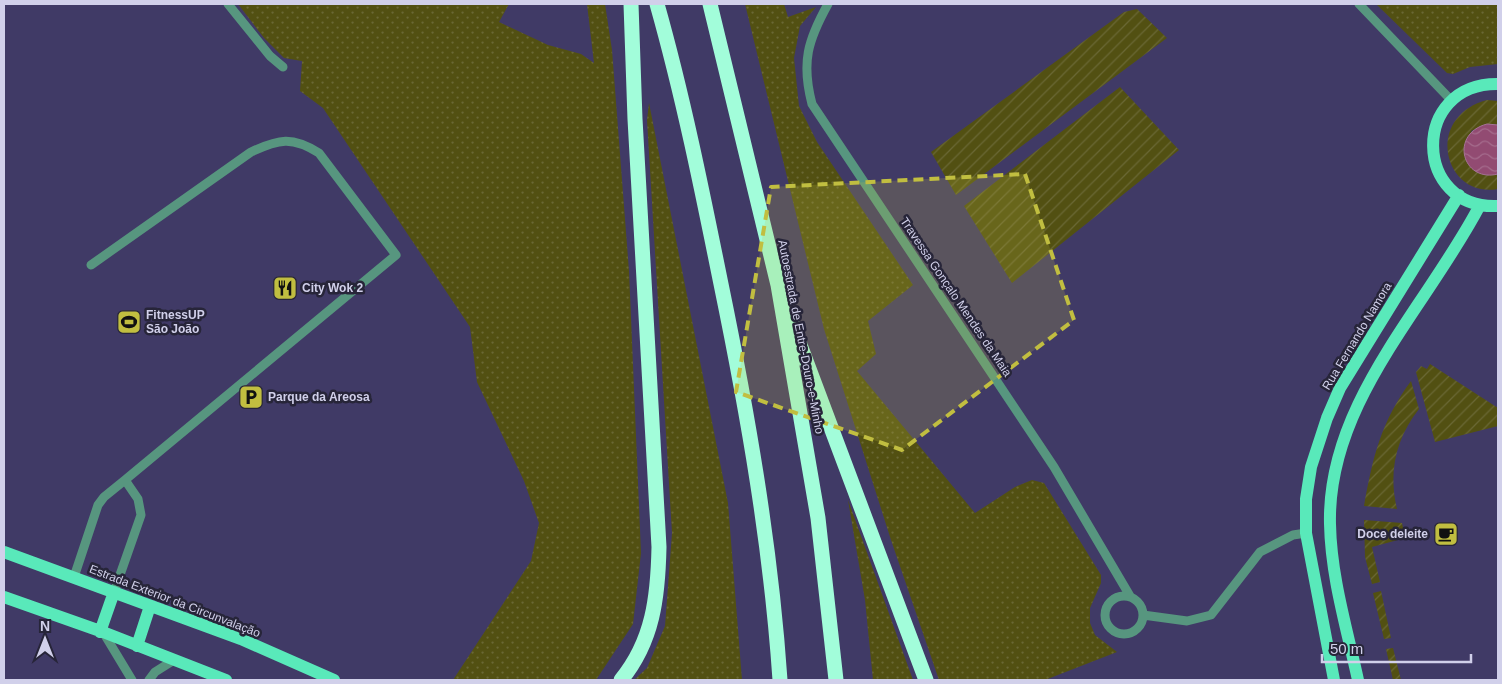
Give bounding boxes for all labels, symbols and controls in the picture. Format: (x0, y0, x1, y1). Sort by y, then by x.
street label: Travessa Gonçalo Mendes da Maia (897, 215, 1015, 380)
street label: Autoestrada de Entre-Douro-e-Minho (775, 239, 827, 436)
restaurant icon: City Wok 2 (272, 275, 298, 301)
street label: Rua Fernando Namora (1319, 280, 1395, 392)
place label: City Wok 2 (302, 281, 363, 295)
place label: FitnessUP São João (146, 308, 205, 336)
sports icon: FitnessUP São João (116, 309, 142, 335)
parking icon: Parque da Areosa (238, 384, 264, 410)
place label: Parque da Areosa (268, 390, 370, 404)
cafe icon: Doce deleite (1433, 521, 1459, 547)
place label: Doce deleite (1357, 527, 1428, 541)
street label: Estrada Exterior da Circunvalação (87, 562, 263, 640)
north arrow (20, 614, 70, 664)
text: N (40, 618, 50, 634)
scale bar (1322, 632, 1471, 664)
text: 50 m (1330, 640, 1363, 657)

